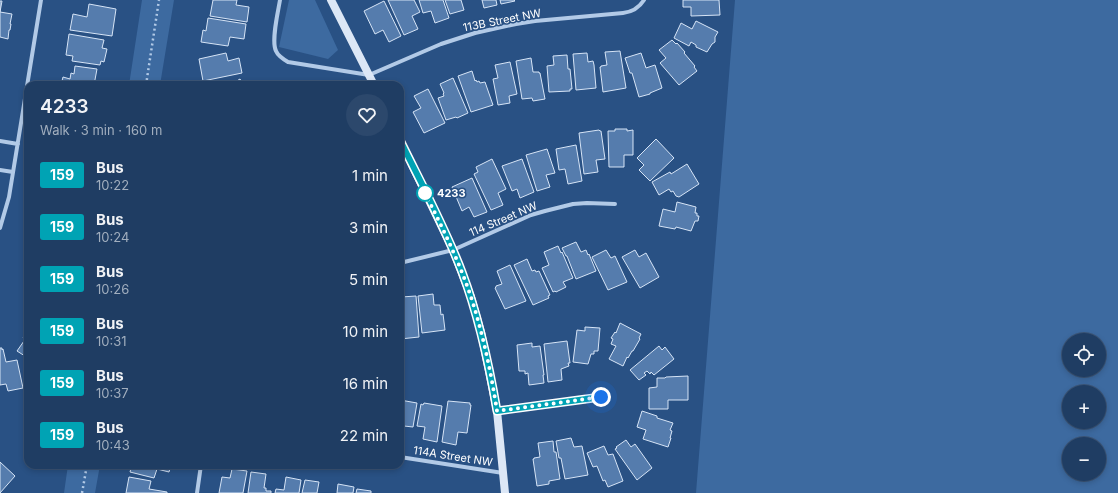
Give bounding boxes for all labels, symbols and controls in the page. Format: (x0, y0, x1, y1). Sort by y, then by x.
street label: 113B Street NW (462, 6, 542, 34)
button: heart (346, 94, 388, 136)
text: 4233 (40, 95, 89, 118)
text: Walk · 3 min · 160 m (40, 122, 162, 138)
text: Bus (96, 158, 124, 177)
text: 159 (50, 166, 74, 183)
text: 1 min (352, 166, 388, 185)
text: 10:22 (96, 177, 129, 193)
marker: 4233 (416, 184, 434, 202)
place label: 4233 (437, 186, 466, 200)
street label: 114 Street NW (467, 198, 539, 240)
text: Bus (96, 210, 124, 229)
text: 159 (50, 218, 74, 235)
text: 3 min (349, 218, 388, 237)
text: 10:24 (96, 229, 129, 245)
text: Bus (96, 262, 124, 281)
text: 159 (50, 270, 74, 287)
text: 5 min (349, 270, 388, 289)
text: 10:26 (96, 281, 129, 297)
text: Bus (96, 314, 124, 333)
text: 159 (50, 322, 74, 339)
text: 10 min (343, 322, 388, 341)
text: 10:31 (96, 333, 127, 349)
map controls (1062, 333, 1106, 481)
button: locate (1062, 333, 1106, 377)
text: Bus (96, 366, 124, 385)
text: 159 (50, 374, 74, 391)
text: 16 min (343, 374, 388, 393)
text: 10:37 (96, 385, 129, 401)
button: + (1062, 385, 1106, 429)
your location (591, 387, 611, 407)
text: Bus (96, 418, 124, 437)
text: 159 (50, 426, 74, 443)
text: 22 min (340, 426, 388, 445)
text: 10:43 (96, 437, 130, 453)
button: − (1062, 437, 1106, 481)
street label: 114A Street NW (412, 443, 494, 469)

